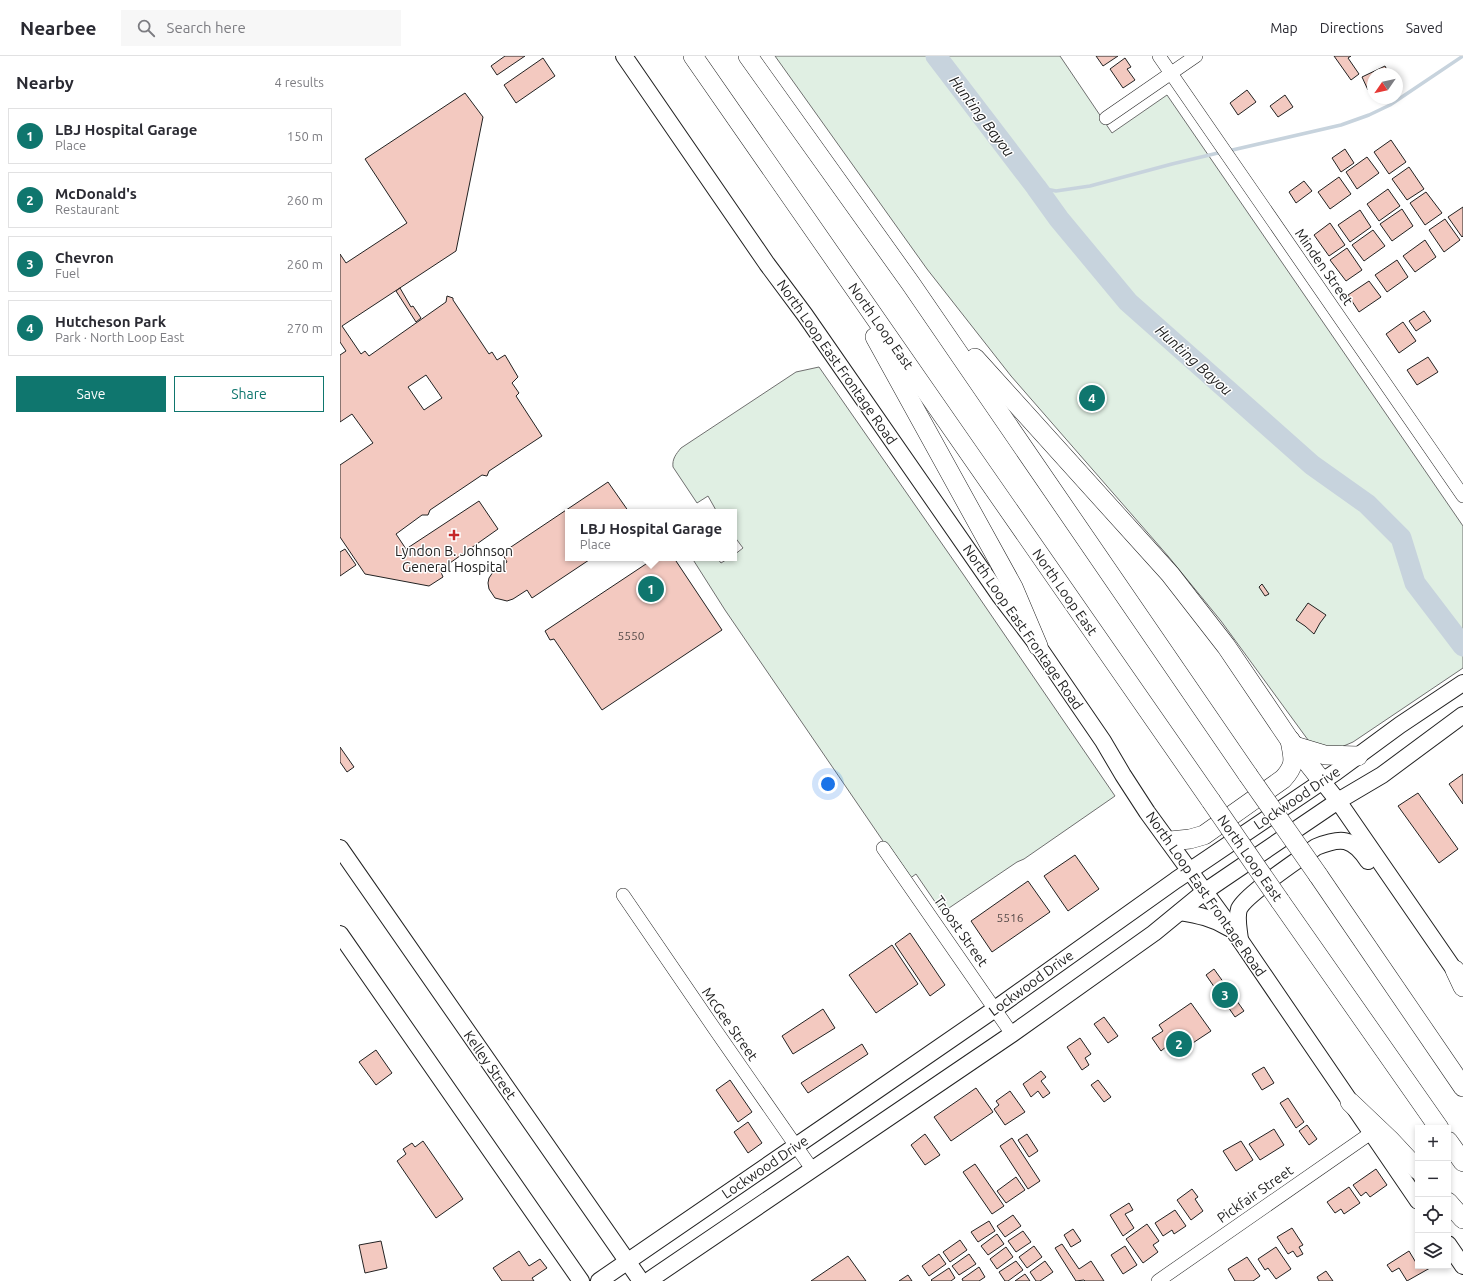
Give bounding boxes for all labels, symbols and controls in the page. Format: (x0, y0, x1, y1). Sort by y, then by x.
search box (121, 10, 401, 46)
text: Nearbee (20, 17, 97, 39)
icon: search (135, 17, 157, 39)
text: Search here (167, 19, 246, 36)
text: Map (1270, 20, 1298, 36)
text: Directions (1320, 20, 1384, 36)
text: Saved (1406, 20, 1443, 36)
north arrow (1367, 68, 1403, 104)
water label: Hunting Bayou (946, 72, 1018, 160)
text: Nearby (16, 73, 74, 92)
text: 4 results (274, 75, 324, 89)
text: LBJ Hospital Garage (55, 121, 197, 138)
text: 1 (26, 129, 34, 143)
text: 150 m (287, 129, 323, 143)
text: Place (55, 138, 86, 152)
text: McDonald's (55, 185, 137, 202)
text: 2 (26, 193, 34, 207)
text: 260 m (287, 193, 323, 207)
text: Restaurant (55, 202, 119, 216)
street label: Minden Street (1292, 226, 1357, 309)
text: Chevron (55, 249, 114, 266)
text: 3 (26, 257, 34, 271)
text: 260 m (287, 257, 323, 271)
text: Fuel (55, 266, 80, 280)
street label: North Loop East Frontage Road (774, 277, 900, 447)
street label: North Loop East (845, 280, 917, 373)
text: Hutcheson Park (55, 313, 166, 330)
text: 4 (26, 321, 34, 335)
text: 270 m (287, 321, 323, 335)
water label: Hunting Bayou (1152, 321, 1236, 399)
text: Park · North Loop East (55, 330, 184, 344)
button: Save (16, 376, 166, 412)
button: Share (174, 376, 324, 412)
pin: 4 (1079, 383, 1105, 413)
popup (565, 509, 737, 561)
text: LBJ Hospital Garage (580, 520, 722, 537)
marker: Lyndon B. Johnson General Hospital (448, 529, 460, 541)
text: Place (580, 537, 611, 551)
street label: North Loop East Frontage Road (960, 542, 1086, 712)
place label: Lyndon B. Johnson General Hospital (395, 543, 513, 575)
street label: North Loop East (1029, 546, 1101, 639)
pin: 1 (638, 574, 664, 604)
house number: 5550 (617, 629, 645, 642)
street label: Lockwood Drive (1251, 763, 1343, 833)
your location (818, 774, 838, 794)
street label: North Loop East Frontage Road (1143, 809, 1269, 979)
street label: North Loop East (1214, 812, 1286, 905)
street label: Troost Street (931, 892, 992, 970)
house number: 5516 (996, 911, 1024, 924)
street label: Lockwood Drive (986, 947, 1076, 1019)
pin: 3 (1212, 980, 1238, 1010)
street label: McGee Street (699, 984, 761, 1064)
street label: Kelley Street (460, 1028, 520, 1103)
pin: 2 (1166, 1029, 1192, 1059)
map controls (1415, 1125, 1451, 1269)
button: + (1415, 1125, 1451, 1161)
street label: Lockwood Drive (719, 1132, 811, 1202)
button: − (1415, 1161, 1451, 1197)
street label: Pickfair Street (1214, 1162, 1296, 1226)
button: locate (1415, 1197, 1451, 1233)
button: layers (1415, 1233, 1451, 1269)

